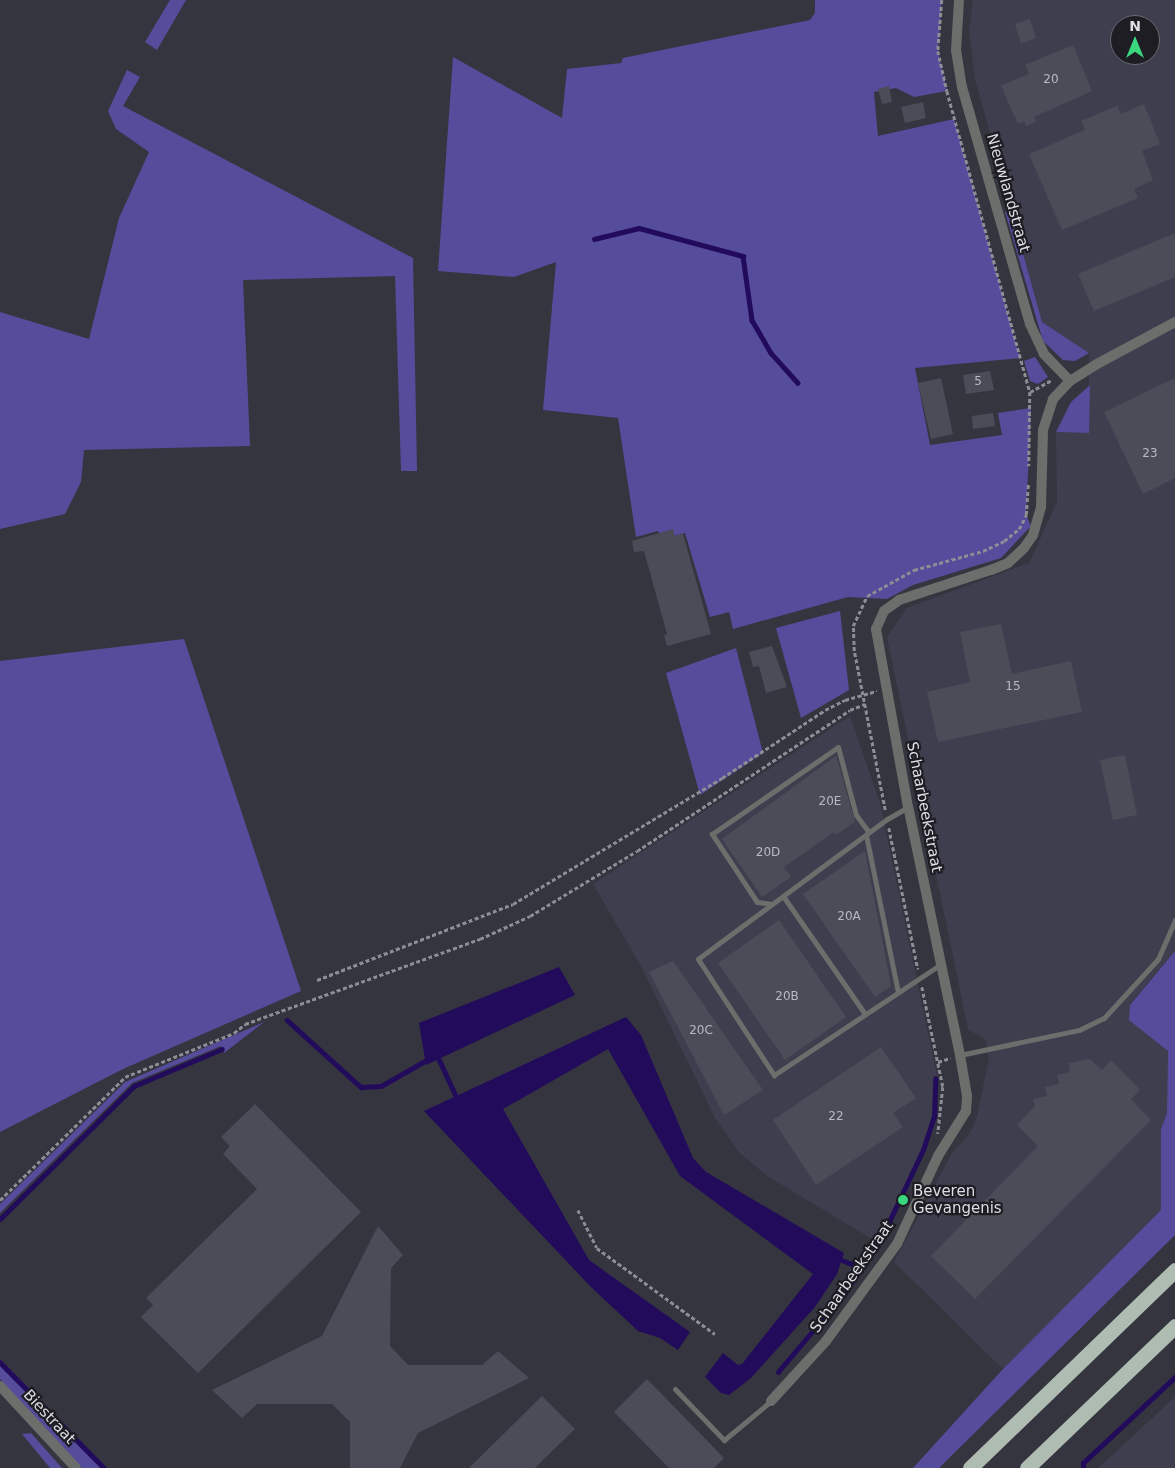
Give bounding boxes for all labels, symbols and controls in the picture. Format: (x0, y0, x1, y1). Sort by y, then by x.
north arrow (1110, 15, 1160, 65)
text: N (1129, 18, 1141, 34)
house number: 20 (1043, 73, 1059, 87)
street label: Nieuwlandstraat (982, 131, 1034, 255)
house number: 5 (974, 375, 982, 389)
house number: 23 (1142, 447, 1158, 461)
house number: 15 (1005, 680, 1021, 694)
street label: Schaarbeekstraat (903, 740, 945, 874)
house number: 20E (819, 795, 841, 809)
house number: 20D (756, 846, 780, 860)
house number: 20A (837, 910, 861, 924)
house number: 20B (775, 990, 799, 1004)
house number: 20C (689, 1024, 713, 1038)
house number: 22 (828, 1110, 844, 1124)
place label: Beveren Gevangenis (913, 1182, 1002, 1217)
marker: Beveren Gevangenis (897, 1194, 909, 1206)
street label: Schaarbeekstraat (807, 1218, 897, 1336)
street label: Biestraat (19, 1386, 79, 1448)

